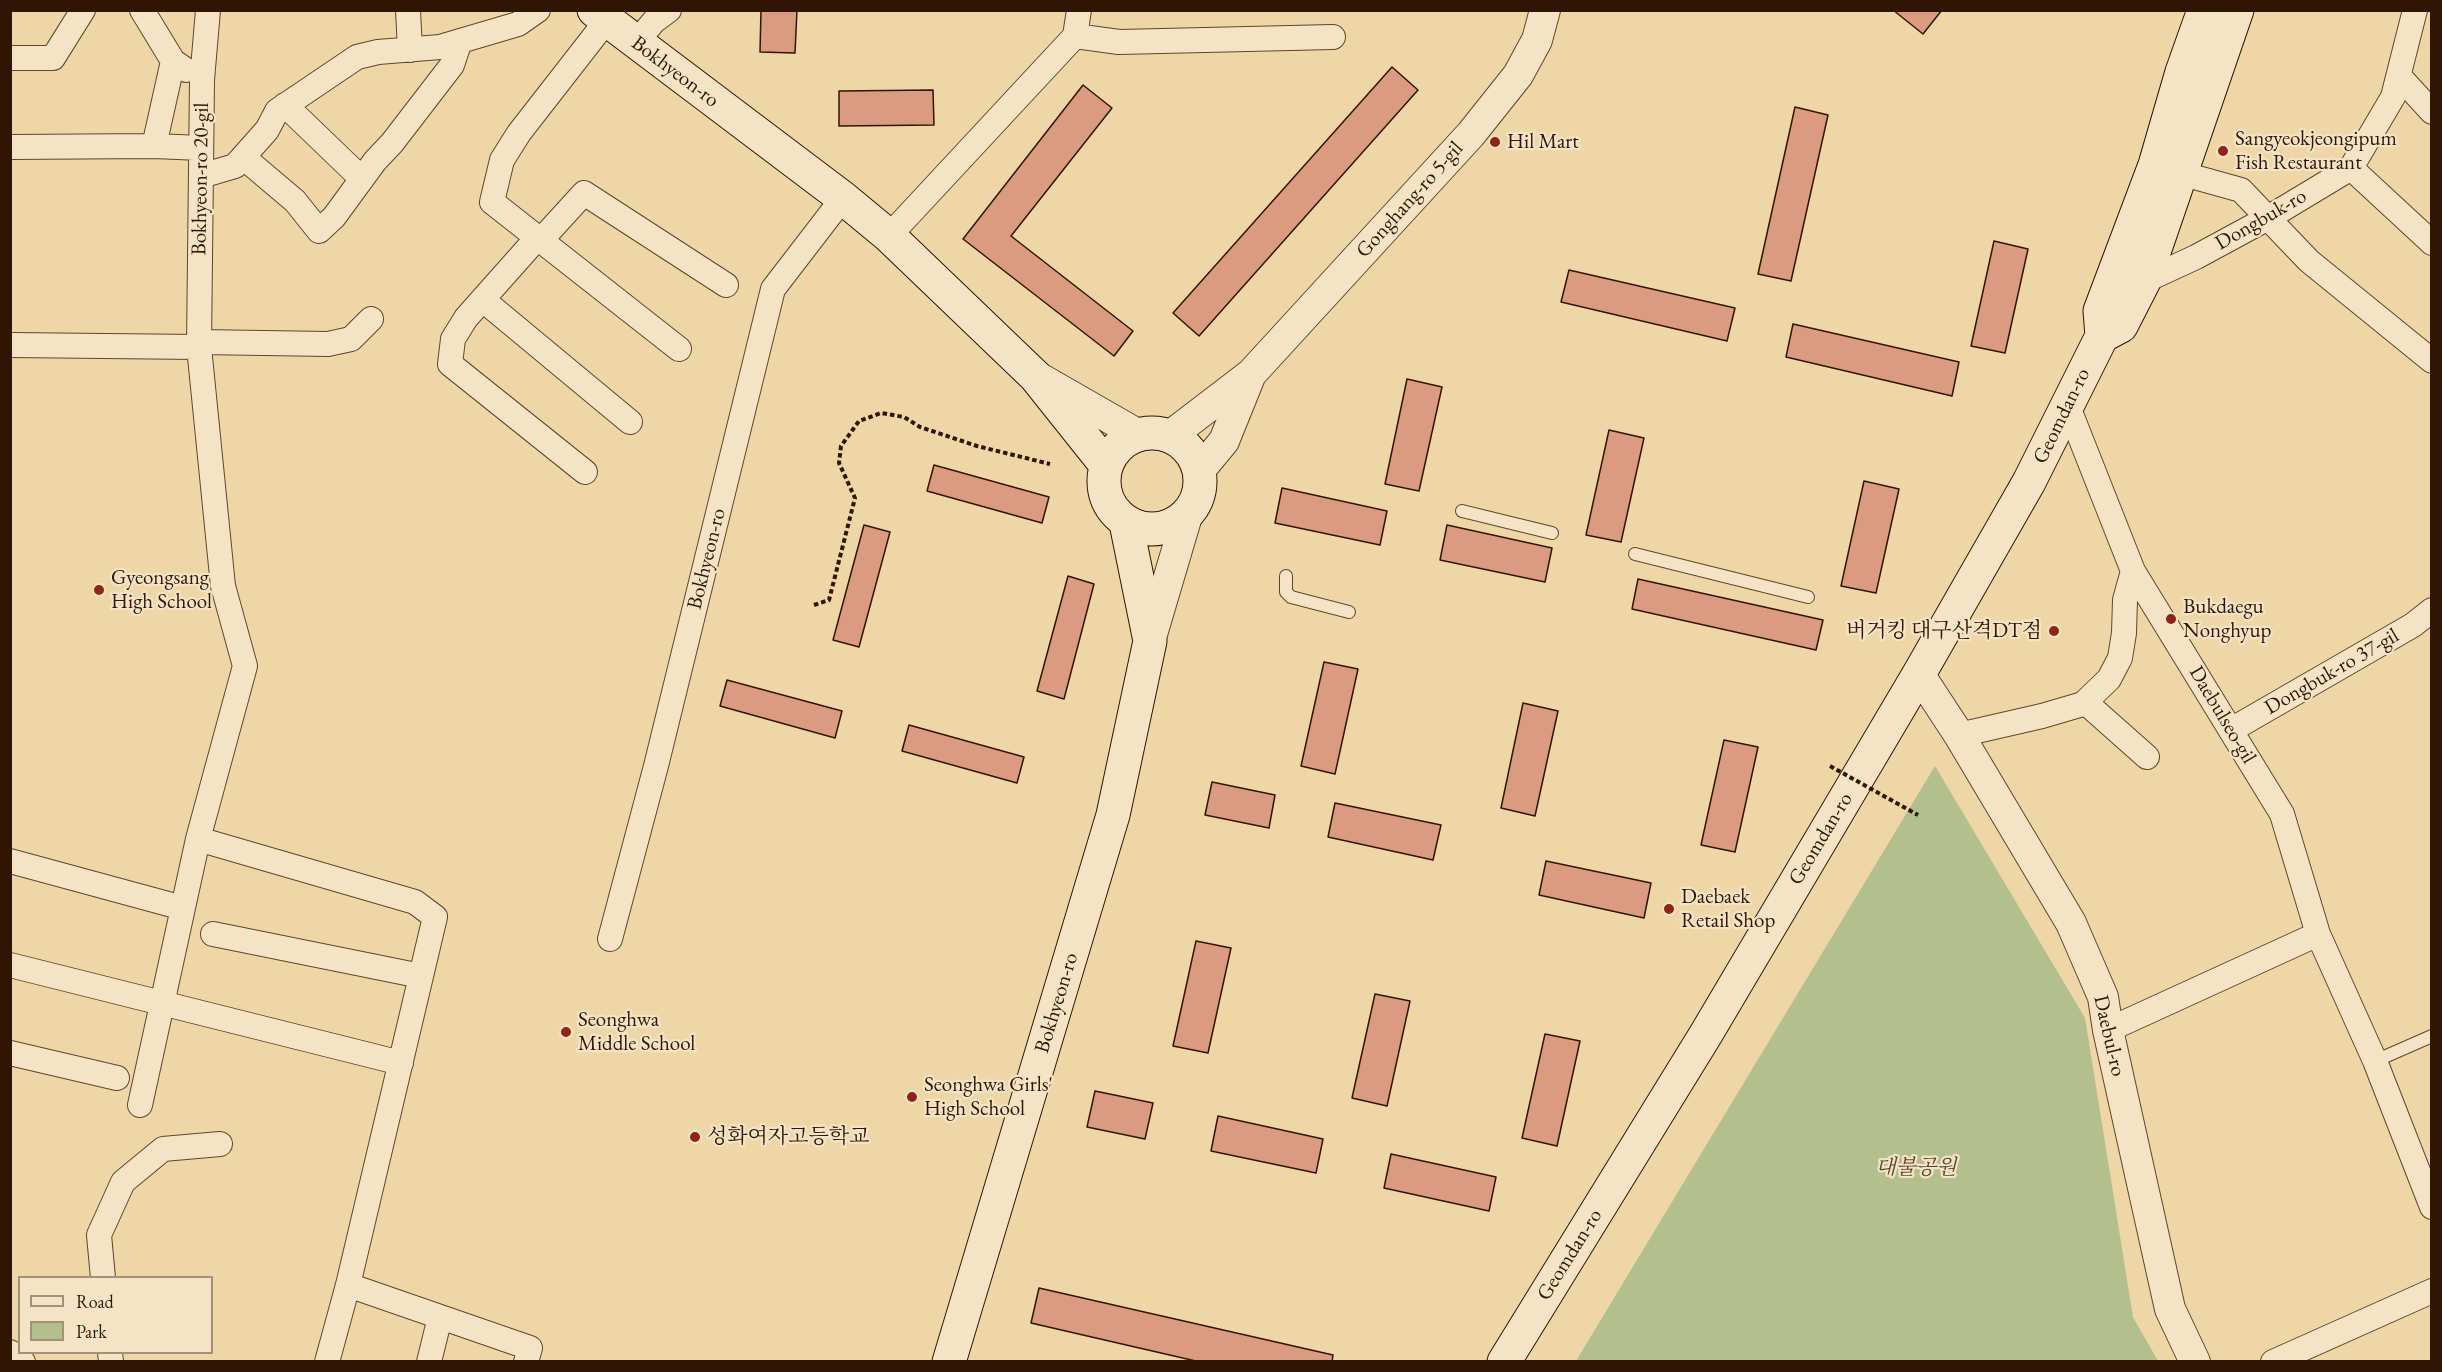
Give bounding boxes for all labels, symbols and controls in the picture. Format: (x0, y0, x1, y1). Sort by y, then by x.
street label: Bokhyeon-ro (626, 31, 724, 113)
street label: Bokhyeon-ro 20-gil (187, 102, 215, 256)
place label: Sangyeokjeongipum Fish Restaurant (2235, 126, 2397, 176)
place label: Hil Mart (1507, 129, 1579, 155)
marker: Hil Mart (1488, 135, 1502, 149)
street label: Gonghang-ro 5-gil (1351, 137, 1469, 263)
marker: Sangyeokjeongipum Fish Restaurant (2216, 144, 2230, 158)
street label: Dongbuk-ro (2211, 184, 2311, 256)
street label: Geomdan-ro (2028, 364, 2096, 468)
street label: Bokhyeon-ro (682, 506, 732, 612)
place label: Gyeongsang High School (111, 565, 212, 615)
marker: Gyeongsang High School (92, 583, 106, 597)
place label: Bukdaegu Nonghyup (2183, 594, 2271, 644)
marker: Bukdaegu Nonghyup (2164, 612, 2178, 626)
place label: 버거킹 대구산격DT점 (1846, 618, 2042, 644)
street label: Dongbuk-ro 37-gil (2260, 623, 2404, 721)
marker: 버거킹 대구산격DT점 (2047, 624, 2061, 638)
street label: Daebulseo-gil (2183, 662, 2261, 768)
street label: Geomdan-ro (1784, 788, 1858, 890)
place label: Daebaek Retail Shop (1681, 884, 1775, 934)
marker: Daebaek Retail Shop (1662, 902, 1676, 916)
street label: Bokhyeon-ro (1030, 950, 1084, 1056)
street label: Daebul-ro (2087, 993, 2131, 1079)
place label: Seonghwa Middle School (578, 1007, 695, 1057)
marker: Seonghwa Middle School (559, 1025, 573, 1039)
place label: Seonghwa Girls' High School (924, 1072, 1053, 1122)
marker: Seonghwa Girls' High School (905, 1090, 919, 1104)
place label: 성화여자고등학교 (707, 1124, 869, 1150)
marker: 성화여자고등학교 (688, 1130, 702, 1144)
park label: 대불공원 (1875, 1155, 1957, 1181)
street label: Geomdan-ro (1532, 1205, 1608, 1305)
legend (18, 1276, 213, 1354)
text: Road (76, 1290, 114, 1313)
text: Park (76, 1320, 107, 1343)

